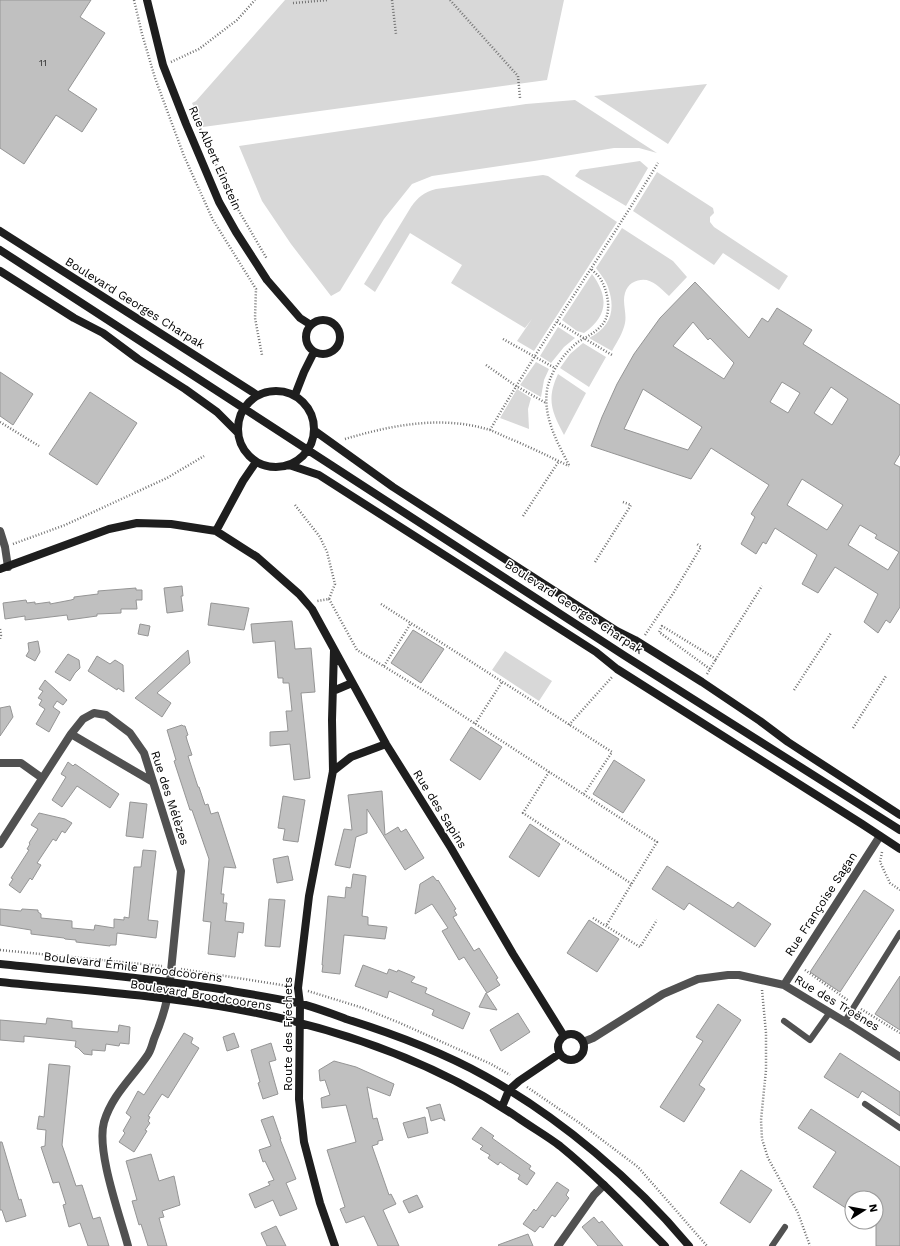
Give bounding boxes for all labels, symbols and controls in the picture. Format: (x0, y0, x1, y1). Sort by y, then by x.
house number: 11 (39, 57, 47, 68)
street label: Rue Albert Einstein (186, 104, 244, 212)
street label: Boulevard Georges Charpak (63, 254, 207, 352)
street label: Boulevard Georges Charpak (502, 557, 646, 657)
street label: Rue des Mélèzes (148, 749, 192, 847)
street label: Rue des Sapins (410, 767, 470, 851)
street label: Rue Françoise Sagan (782, 849, 860, 959)
street label: Boulevard Émile Broodcoorens (43, 949, 223, 985)
street label: Rue des Troënes (792, 972, 882, 1034)
street label: Boulevard Broodcoorens (129, 977, 273, 1013)
street label: Route des Fréchets (281, 977, 295, 1091)
north arrow (844, 1190, 884, 1230)
text: N (866, 1203, 880, 1213)

